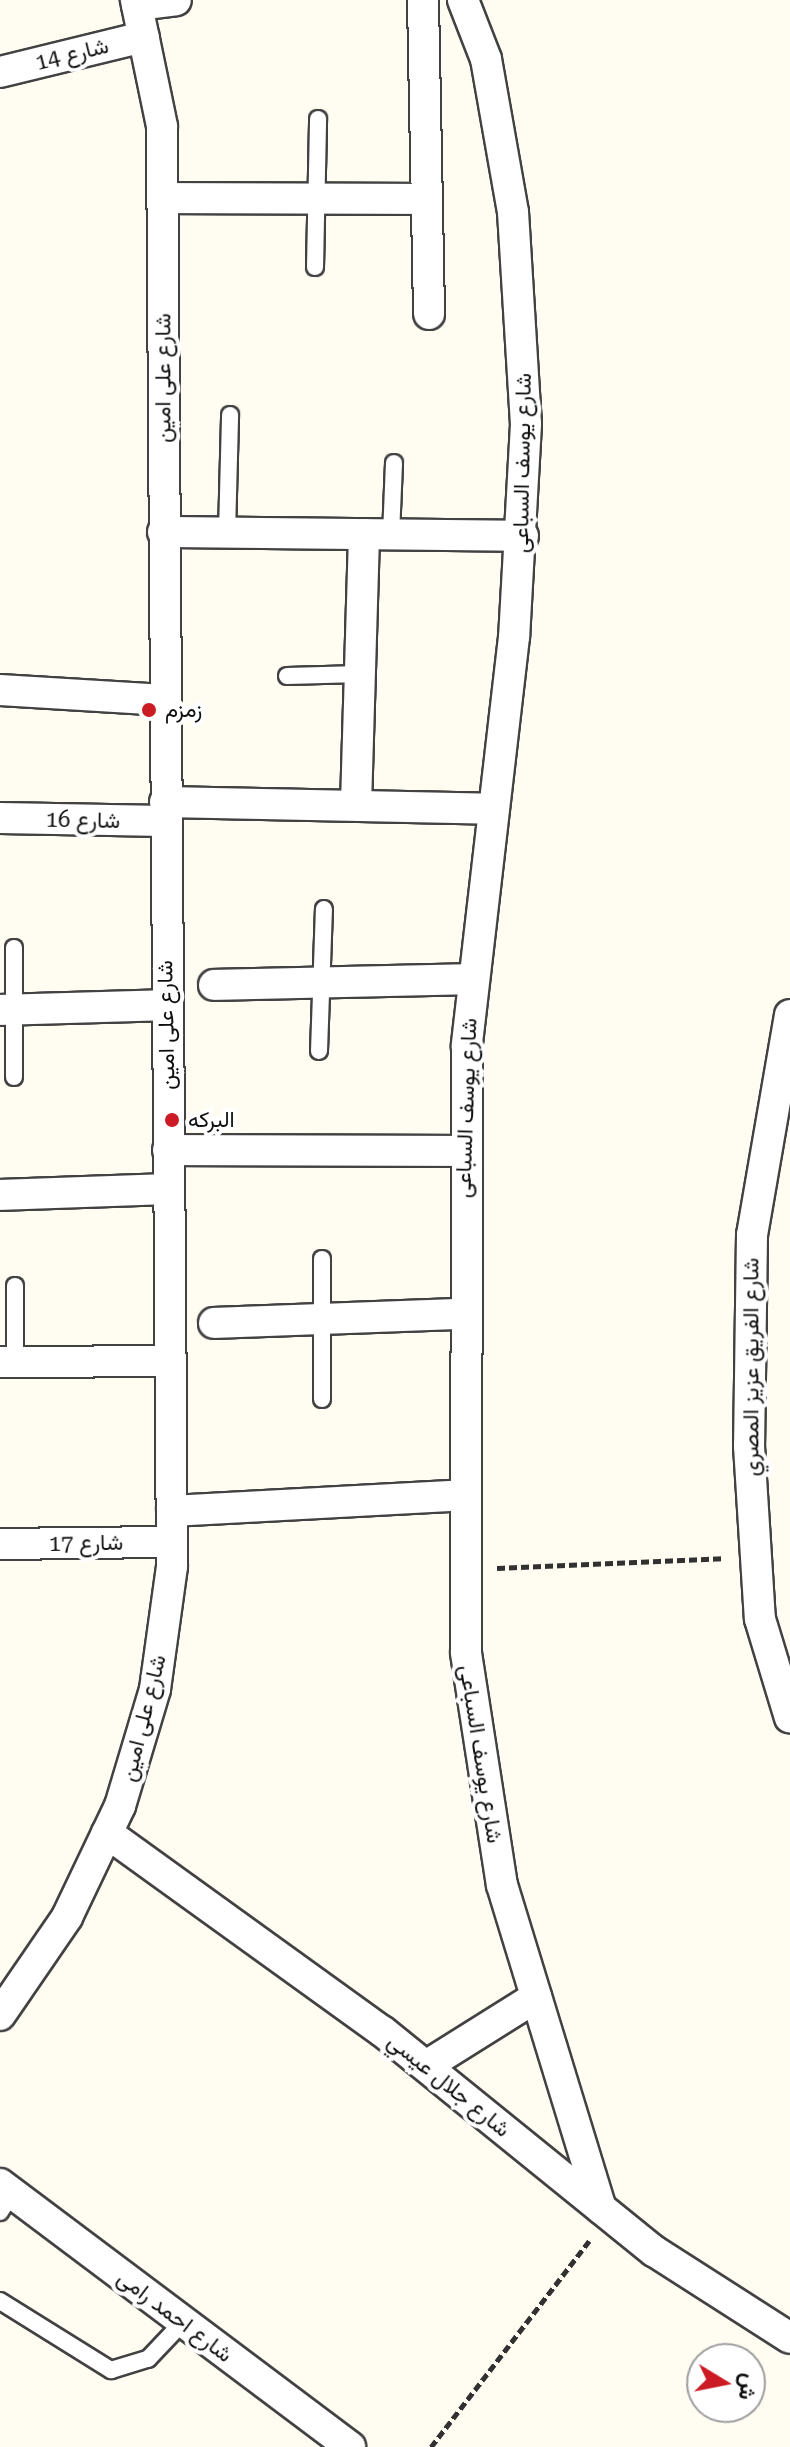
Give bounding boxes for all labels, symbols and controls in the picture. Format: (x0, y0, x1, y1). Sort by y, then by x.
street label: شارع 14 (33, 32, 111, 76)
street label: شارع على امين (150, 313, 176, 443)
street label: شارع يوسف السباعى (507, 373, 537, 553)
place label: زمزم (165, 697, 202, 723)
marker: زمزم (140, 701, 158, 719)
street label: شارع 16 (46, 806, 120, 834)
street label: شارع على امين (152, 960, 180, 1090)
street label: شارع يوسف السباعى (450, 1018, 482, 1198)
place label: البركه (188, 1107, 235, 1133)
marker: البركه (163, 1111, 181, 1129)
street label: شارع الفريق عزيز المصري (738, 1258, 764, 1476)
street label: شارع 17 (49, 1529, 123, 1557)
street label: شارع على امين (115, 1652, 171, 1784)
street label: شارع يوسف السباعى (454, 1663, 508, 1845)
street label: شارع جلال عيسي (383, 2028, 515, 2142)
street label: شارع احمد رامى (112, 2264, 238, 2368)
north arrow (686, 2343, 766, 2423)
text: ش (734, 2372, 763, 2402)

